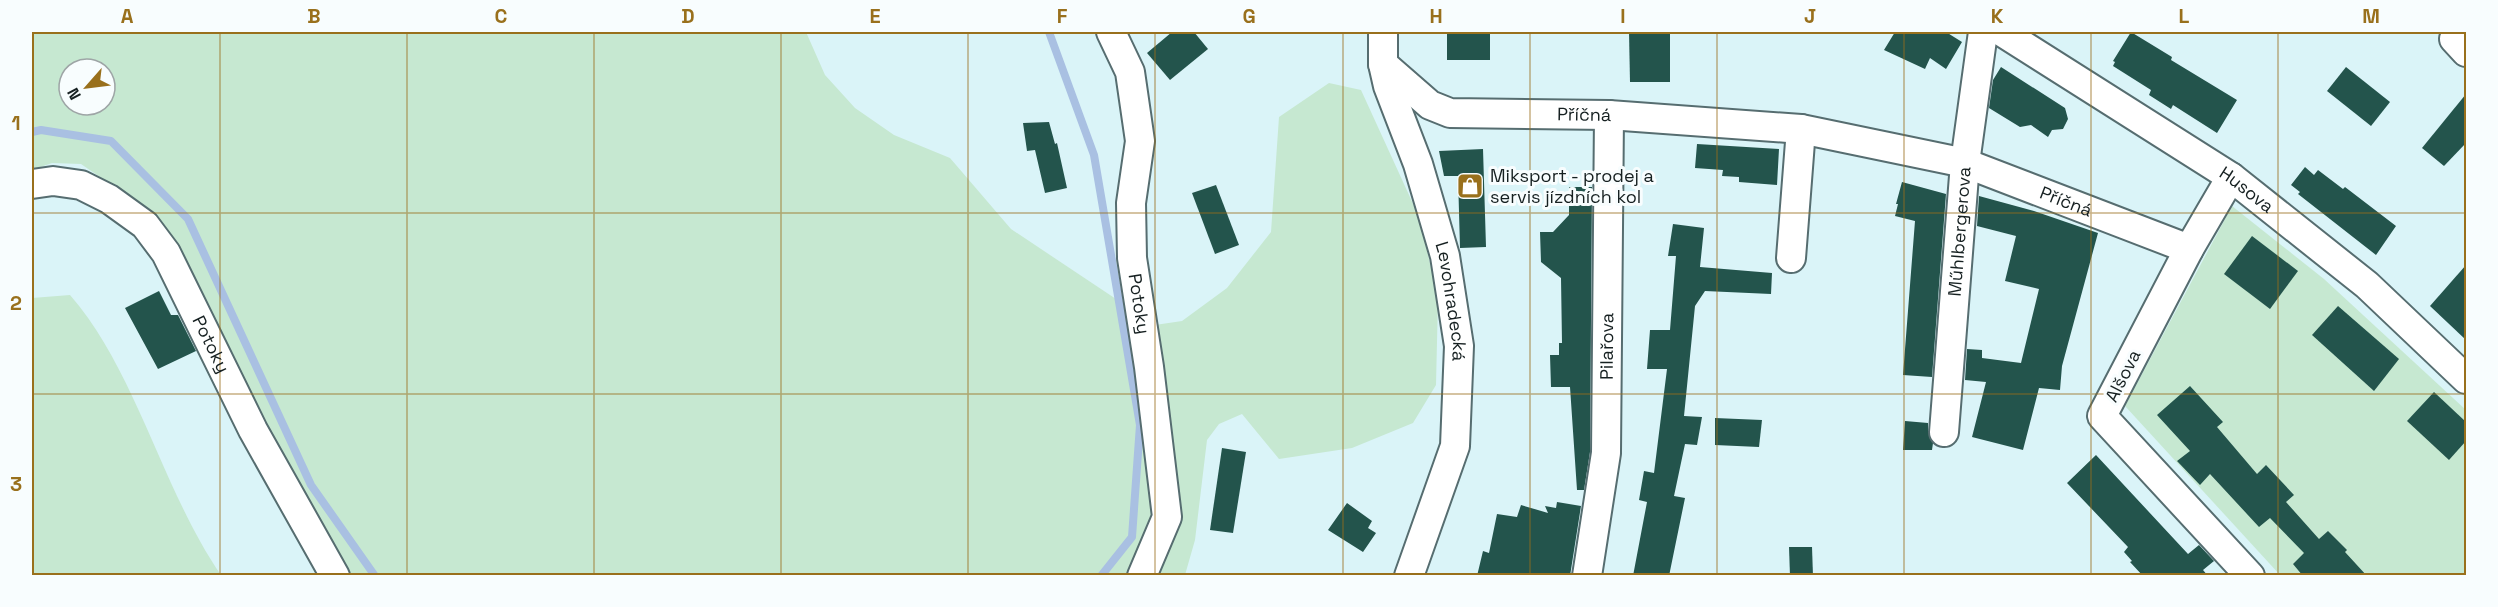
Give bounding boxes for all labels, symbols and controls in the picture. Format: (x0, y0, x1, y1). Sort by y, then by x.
text: A (121, 3, 134, 29)
text: B (307, 3, 321, 29)
text: C (495, 3, 508, 29)
text: D (681, 3, 695, 29)
text: E (869, 3, 881, 29)
text: F (1057, 3, 1068, 29)
text: G (1242, 3, 1256, 29)
text: H (1429, 3, 1443, 29)
text: I (1620, 3, 1626, 29)
text: J (1804, 3, 1816, 29)
text: K (1991, 3, 2004, 29)
text: L (2179, 3, 2190, 29)
text: M (2362, 3, 2380, 29)
north arrow (57, 57, 117, 117)
text: N (62, 84, 86, 103)
street label: Příčná (1557, 102, 1611, 126)
text: 1 (11, 110, 21, 136)
street label: Husova (2215, 161, 2279, 218)
place label: Miksport - prodej a servis jízdních kol (1490, 164, 1654, 208)
street label: Műhlbergerova (1943, 166, 1976, 297)
shop icon: Miksport - prodej a servis jízdních kol (1455, 171, 1485, 201)
street label: Příčná (2037, 181, 2096, 222)
street label: Levohradecká (1430, 239, 1471, 362)
street label: Potoky (1124, 272, 1156, 336)
text: 2 (10, 290, 22, 316)
street label: Potoky (188, 312, 235, 377)
street label: Pilařova (1595, 313, 1618, 380)
street label: Alšova (2100, 346, 2145, 406)
text: 3 (10, 471, 22, 497)

